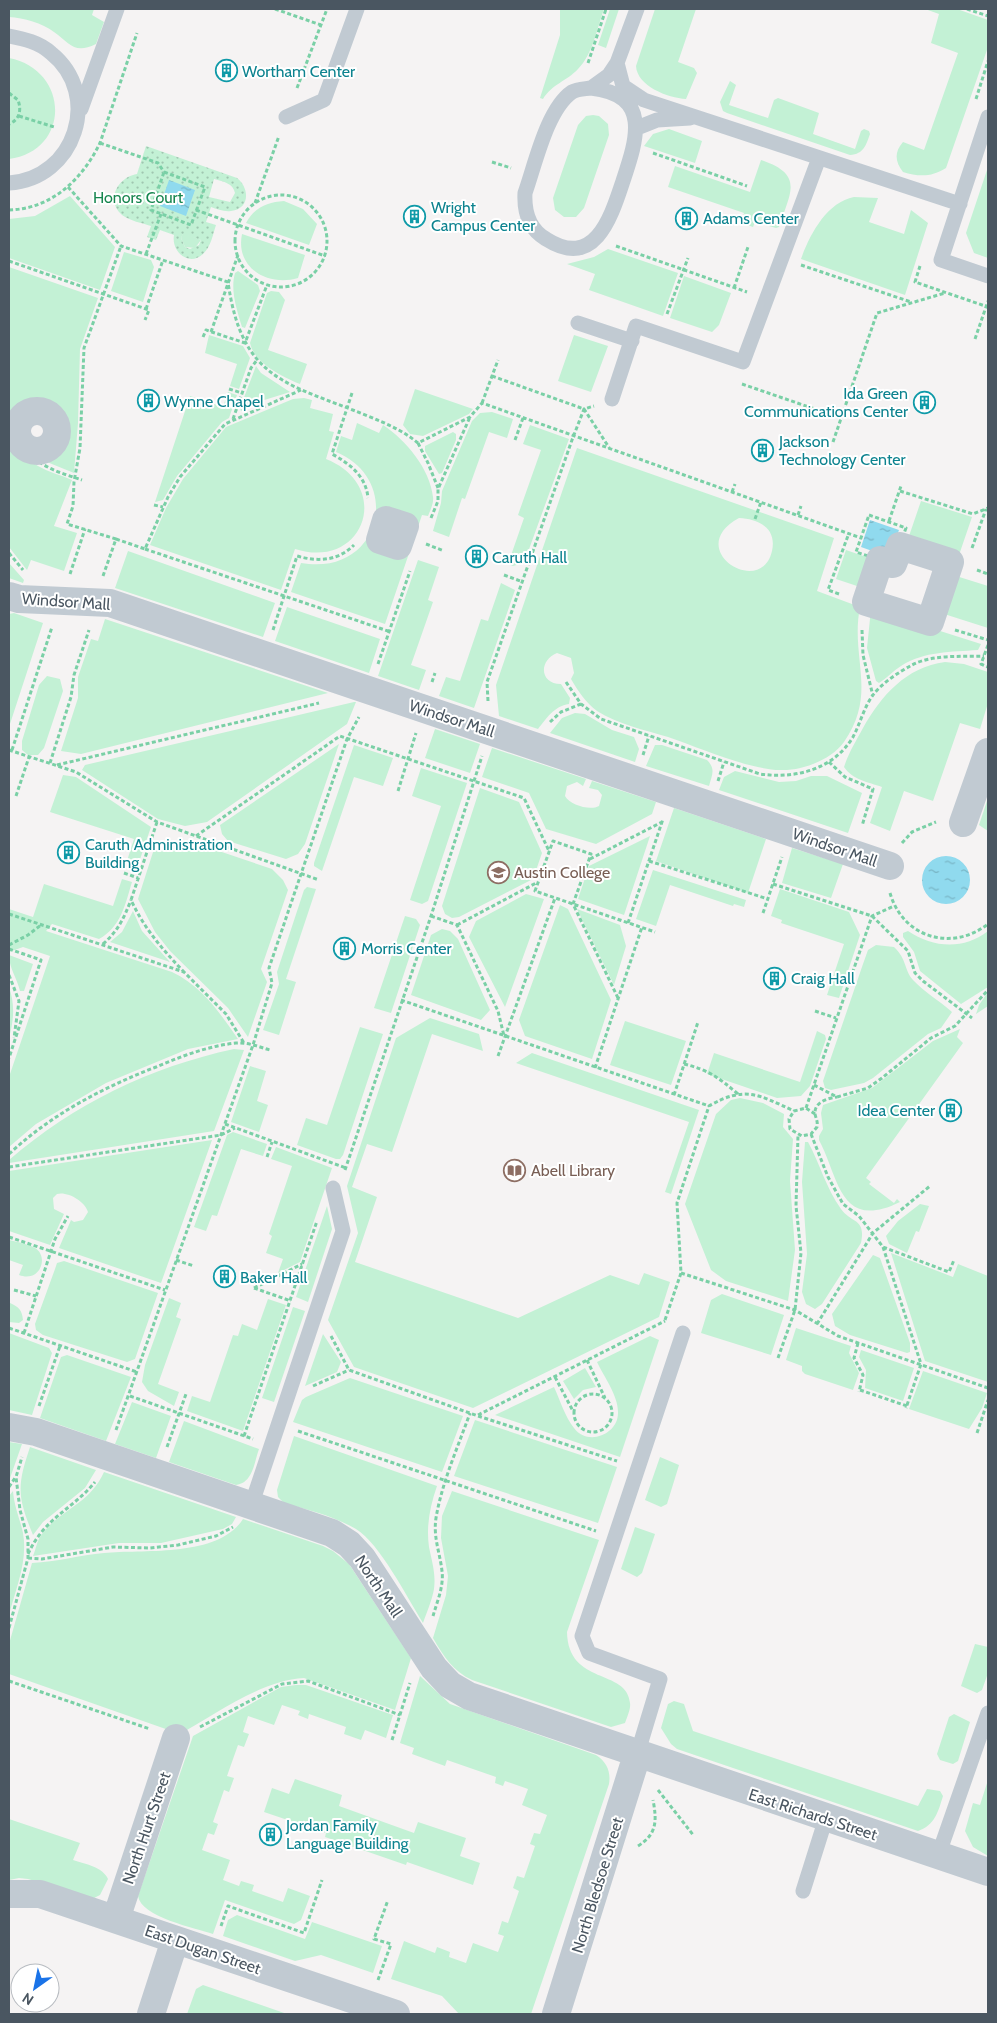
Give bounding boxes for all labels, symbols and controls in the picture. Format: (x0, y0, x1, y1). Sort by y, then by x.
building icon: Wortham Center (214, 59, 238, 83)
place label: Wortham Center (242, 62, 356, 81)
park label: Honors Court (93, 188, 184, 207)
place label: Wright Campus Center (431, 198, 536, 235)
building icon: Wright Campus Center (403, 204, 427, 228)
building icon: Adams Center (675, 206, 699, 230)
place label: Adams Center (703, 209, 800, 228)
place label: Ida Green Communications Center (744, 384, 909, 421)
building icon: Wynne Chapel (136, 389, 160, 413)
building icon: Ida Green Communications Center (912, 390, 936, 414)
place label: Wynne Chapel (164, 392, 264, 411)
place label: Jackson Technology Center (778, 432, 906, 469)
building icon: Jackson Technology Center (751, 438, 775, 462)
building icon: Caruth Hall (464, 545, 488, 569)
place label: Caruth Hall (492, 548, 567, 567)
street label: Windsor Mall (21, 589, 111, 614)
street label: Windsor Mall (407, 696, 497, 741)
street label: Windsor Mall (790, 824, 880, 871)
place label: Caruth Administration Building (85, 835, 233, 872)
building icon: Caruth Administration Building (57, 841, 81, 865)
school or university icon: Austin College (486, 860, 510, 884)
place label: Austin College (514, 863, 610, 882)
building icon: Morris Center (333, 936, 357, 960)
place label: Morris Center (361, 939, 452, 958)
building icon: Craig Hall (763, 966, 787, 990)
place label: Craig Hall (791, 969, 855, 988)
building icon: Idea Center (939, 1098, 963, 1122)
place label: Idea Center (858, 1101, 936, 1120)
library icon: Abell Library (503, 1158, 527, 1182)
place label: Abell Library (531, 1161, 615, 1180)
building icon: Baker Hall (212, 1265, 236, 1289)
place label: Baker Hall (240, 1268, 307, 1287)
street label: North Mall (351, 1552, 406, 1621)
street label: North Hurt Street (118, 1769, 175, 1887)
street label: East Richards Street (746, 1785, 880, 1844)
street label: North Bledsoe Street (568, 1814, 627, 1955)
place label: Jordan Family Language Building (285, 1816, 410, 1853)
building icon: Jordan Family Language Building (258, 1822, 282, 1846)
street label: East Dugan Street (142, 1921, 264, 1978)
north arrow (10, 1963, 60, 2013)
text: N (19, 1989, 37, 2009)

